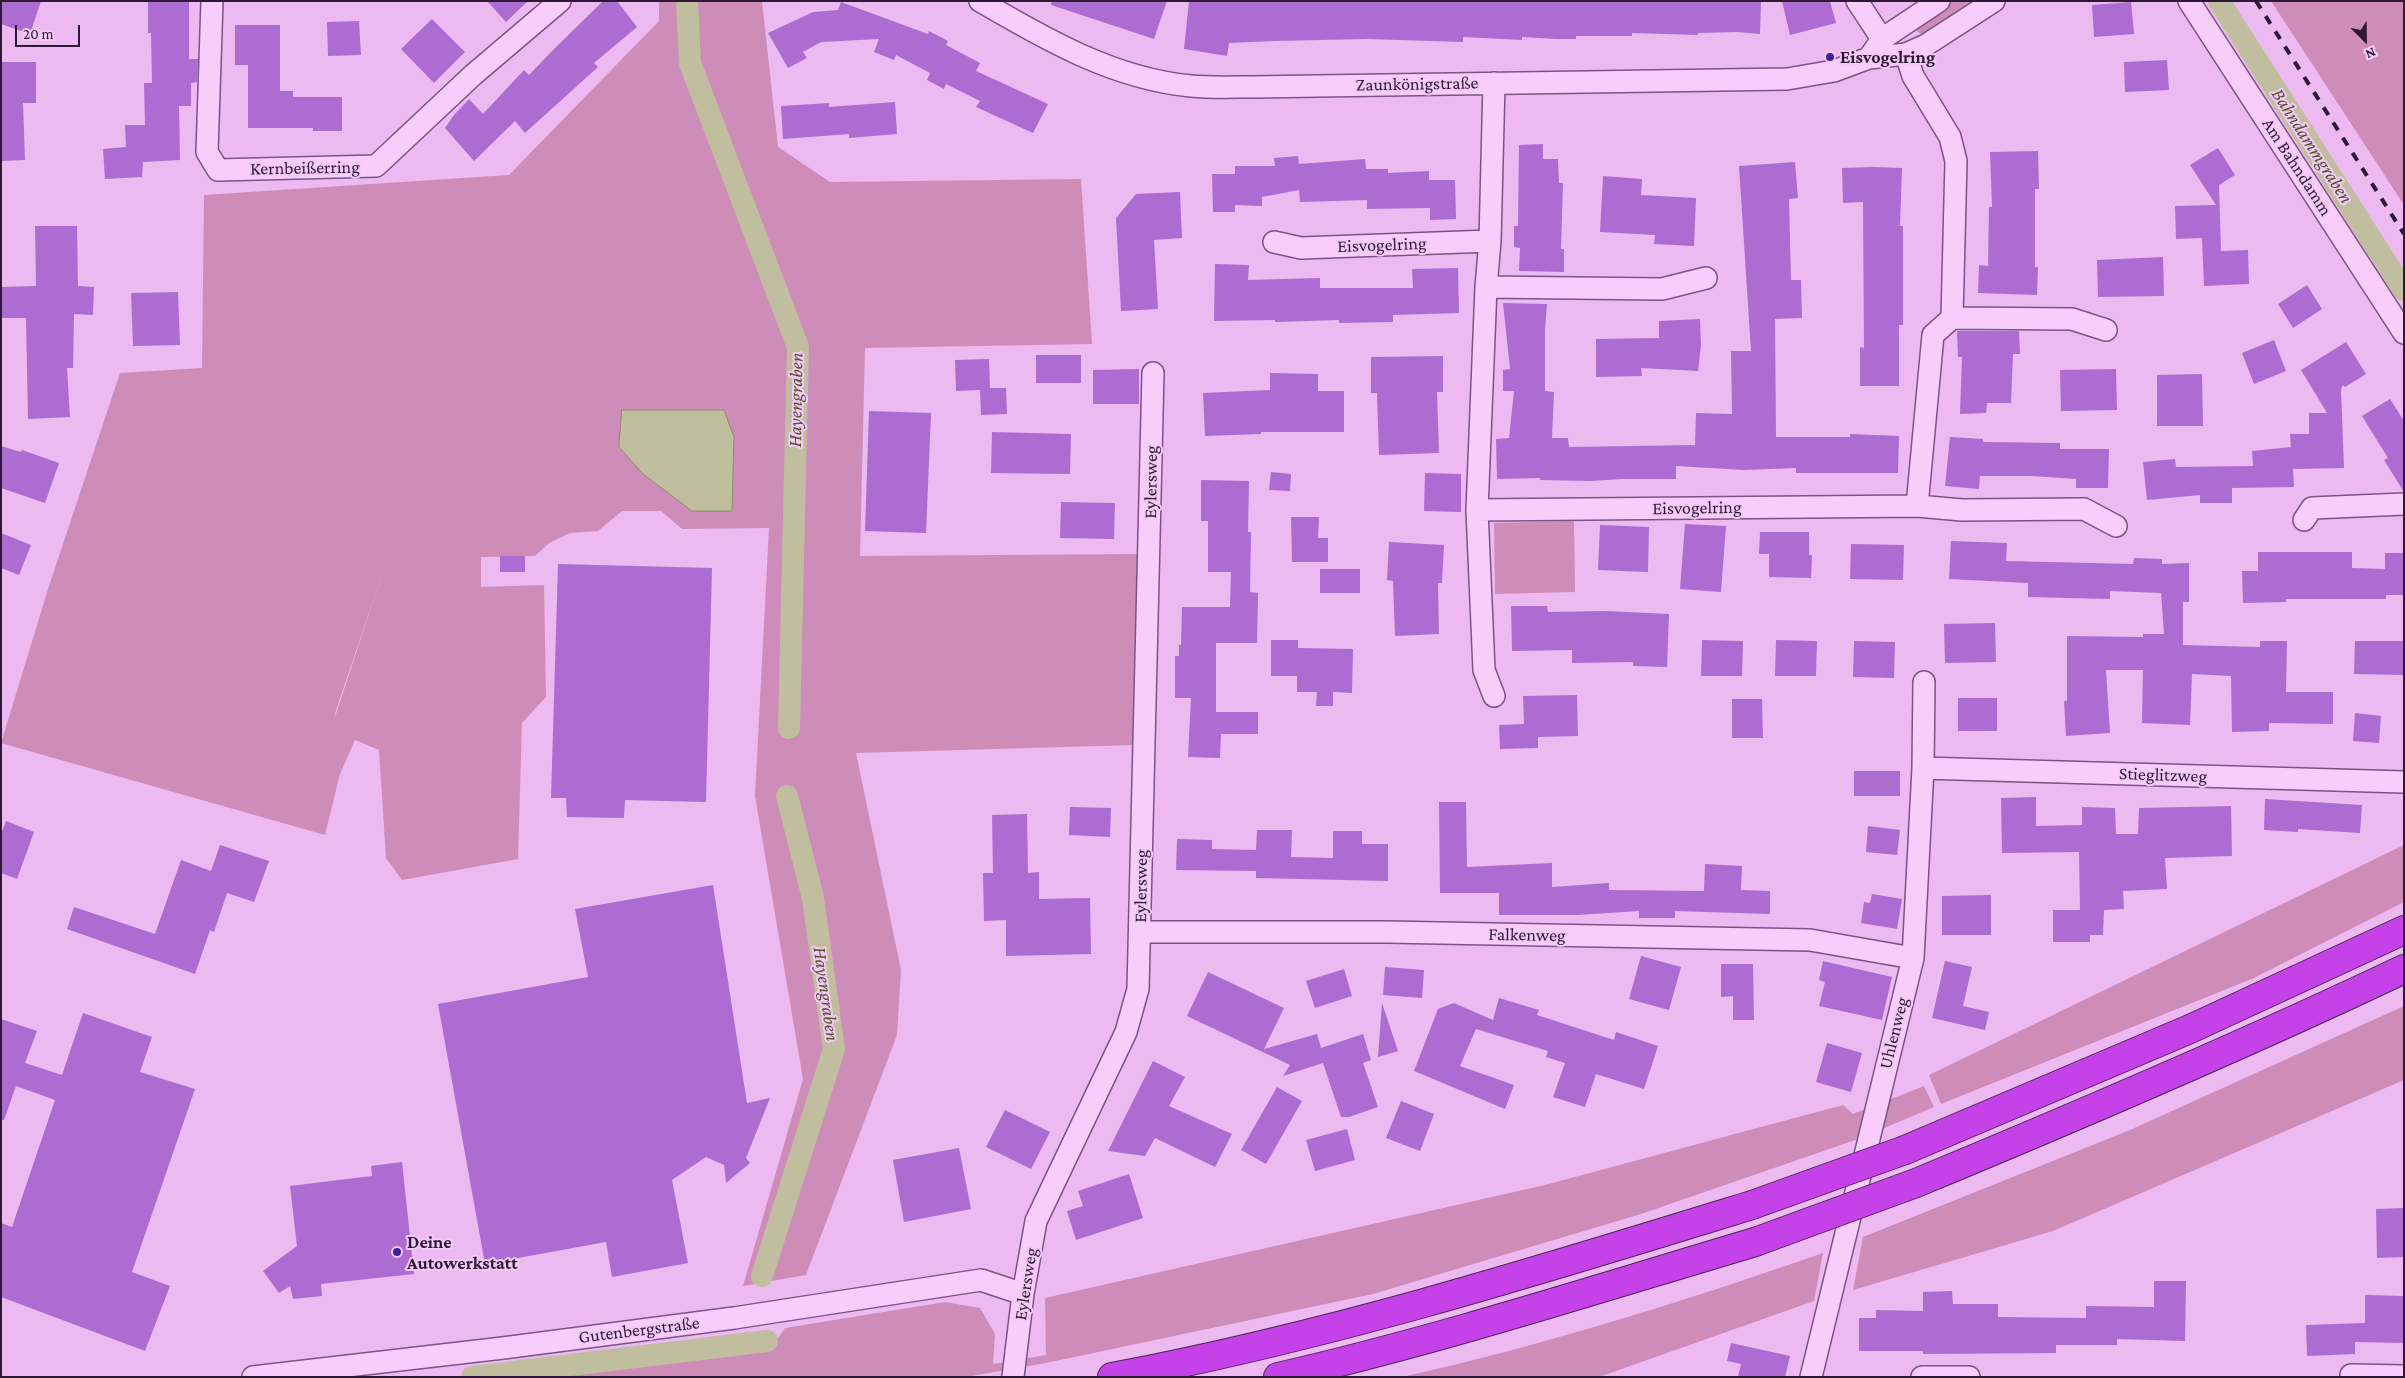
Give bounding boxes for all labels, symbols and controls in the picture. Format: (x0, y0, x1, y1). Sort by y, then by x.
scale bar (18, 15, 82, 47)
north arrow (2340, 15, 2390, 65)
text: 20 m (23, 26, 54, 42)
text: N (2363, 45, 2378, 63)
place label: Eisvogelring (1840, 46, 1935, 68)
marker: Eisvogelring (1824, 51, 1836, 63)
street label: Zaunkönigstraße (1355, 72, 1479, 96)
water label: Bahndammgraben (2266, 84, 2358, 208)
street label: Am Bahndamm (2257, 114, 2337, 220)
street label: Kernbeißerring (250, 156, 360, 180)
street label: Eisvogelring (1337, 233, 1427, 257)
water label: Hayengraben (784, 352, 808, 448)
street label: Eylersweg (1140, 445, 1162, 519)
street label: Eisvogelring (1652, 496, 1742, 520)
street label: Stieglitzweg (2119, 763, 2207, 787)
street label: Eylersweg (1130, 849, 1152, 923)
street label: Falkenweg (1488, 924, 1566, 946)
water label: Hayengraben (808, 945, 844, 1043)
street label: Uhlenweg (1875, 995, 1913, 1071)
place label: Deine Autowerkstatt (407, 1231, 518, 1274)
marker: Deine Autowerkstatt (391, 1246, 403, 1258)
street label: Eylersweg (1010, 1246, 1042, 1322)
street label: Gutenbergstraße (577, 1312, 701, 1348)

